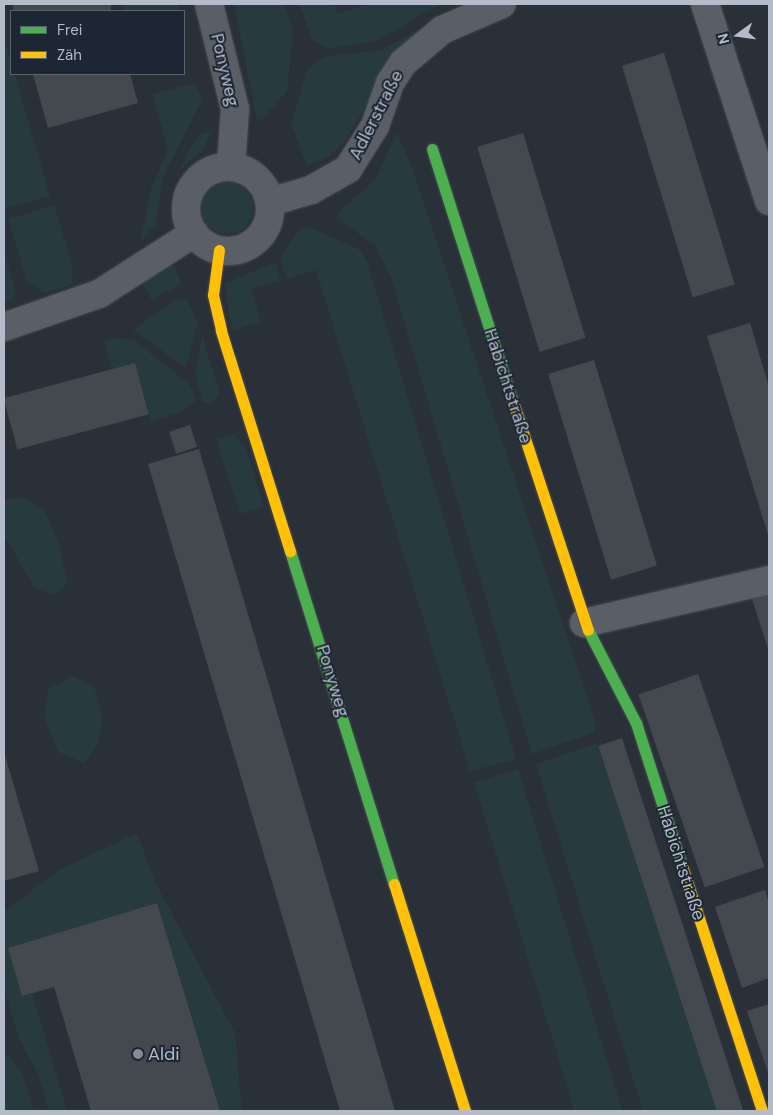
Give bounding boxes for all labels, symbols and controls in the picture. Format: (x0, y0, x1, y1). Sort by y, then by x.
legend (10, 10, 185, 75)
north arrow (713, 10, 763, 60)
text: Frei (57, 20, 82, 40)
street label: Ponyweg (206, 31, 244, 109)
text: N (713, 31, 733, 46)
text: Zäh (57, 45, 82, 65)
street label: Adlerstraße (344, 67, 408, 163)
street label: Habichtstraße (479, 326, 537, 446)
street label: Ponyweg (312, 642, 354, 720)
street label: Habichtstraße (652, 803, 710, 923)
place label: Aldi (148, 1043, 180, 1065)
marker: Aldi (132, 1048, 144, 1060)

